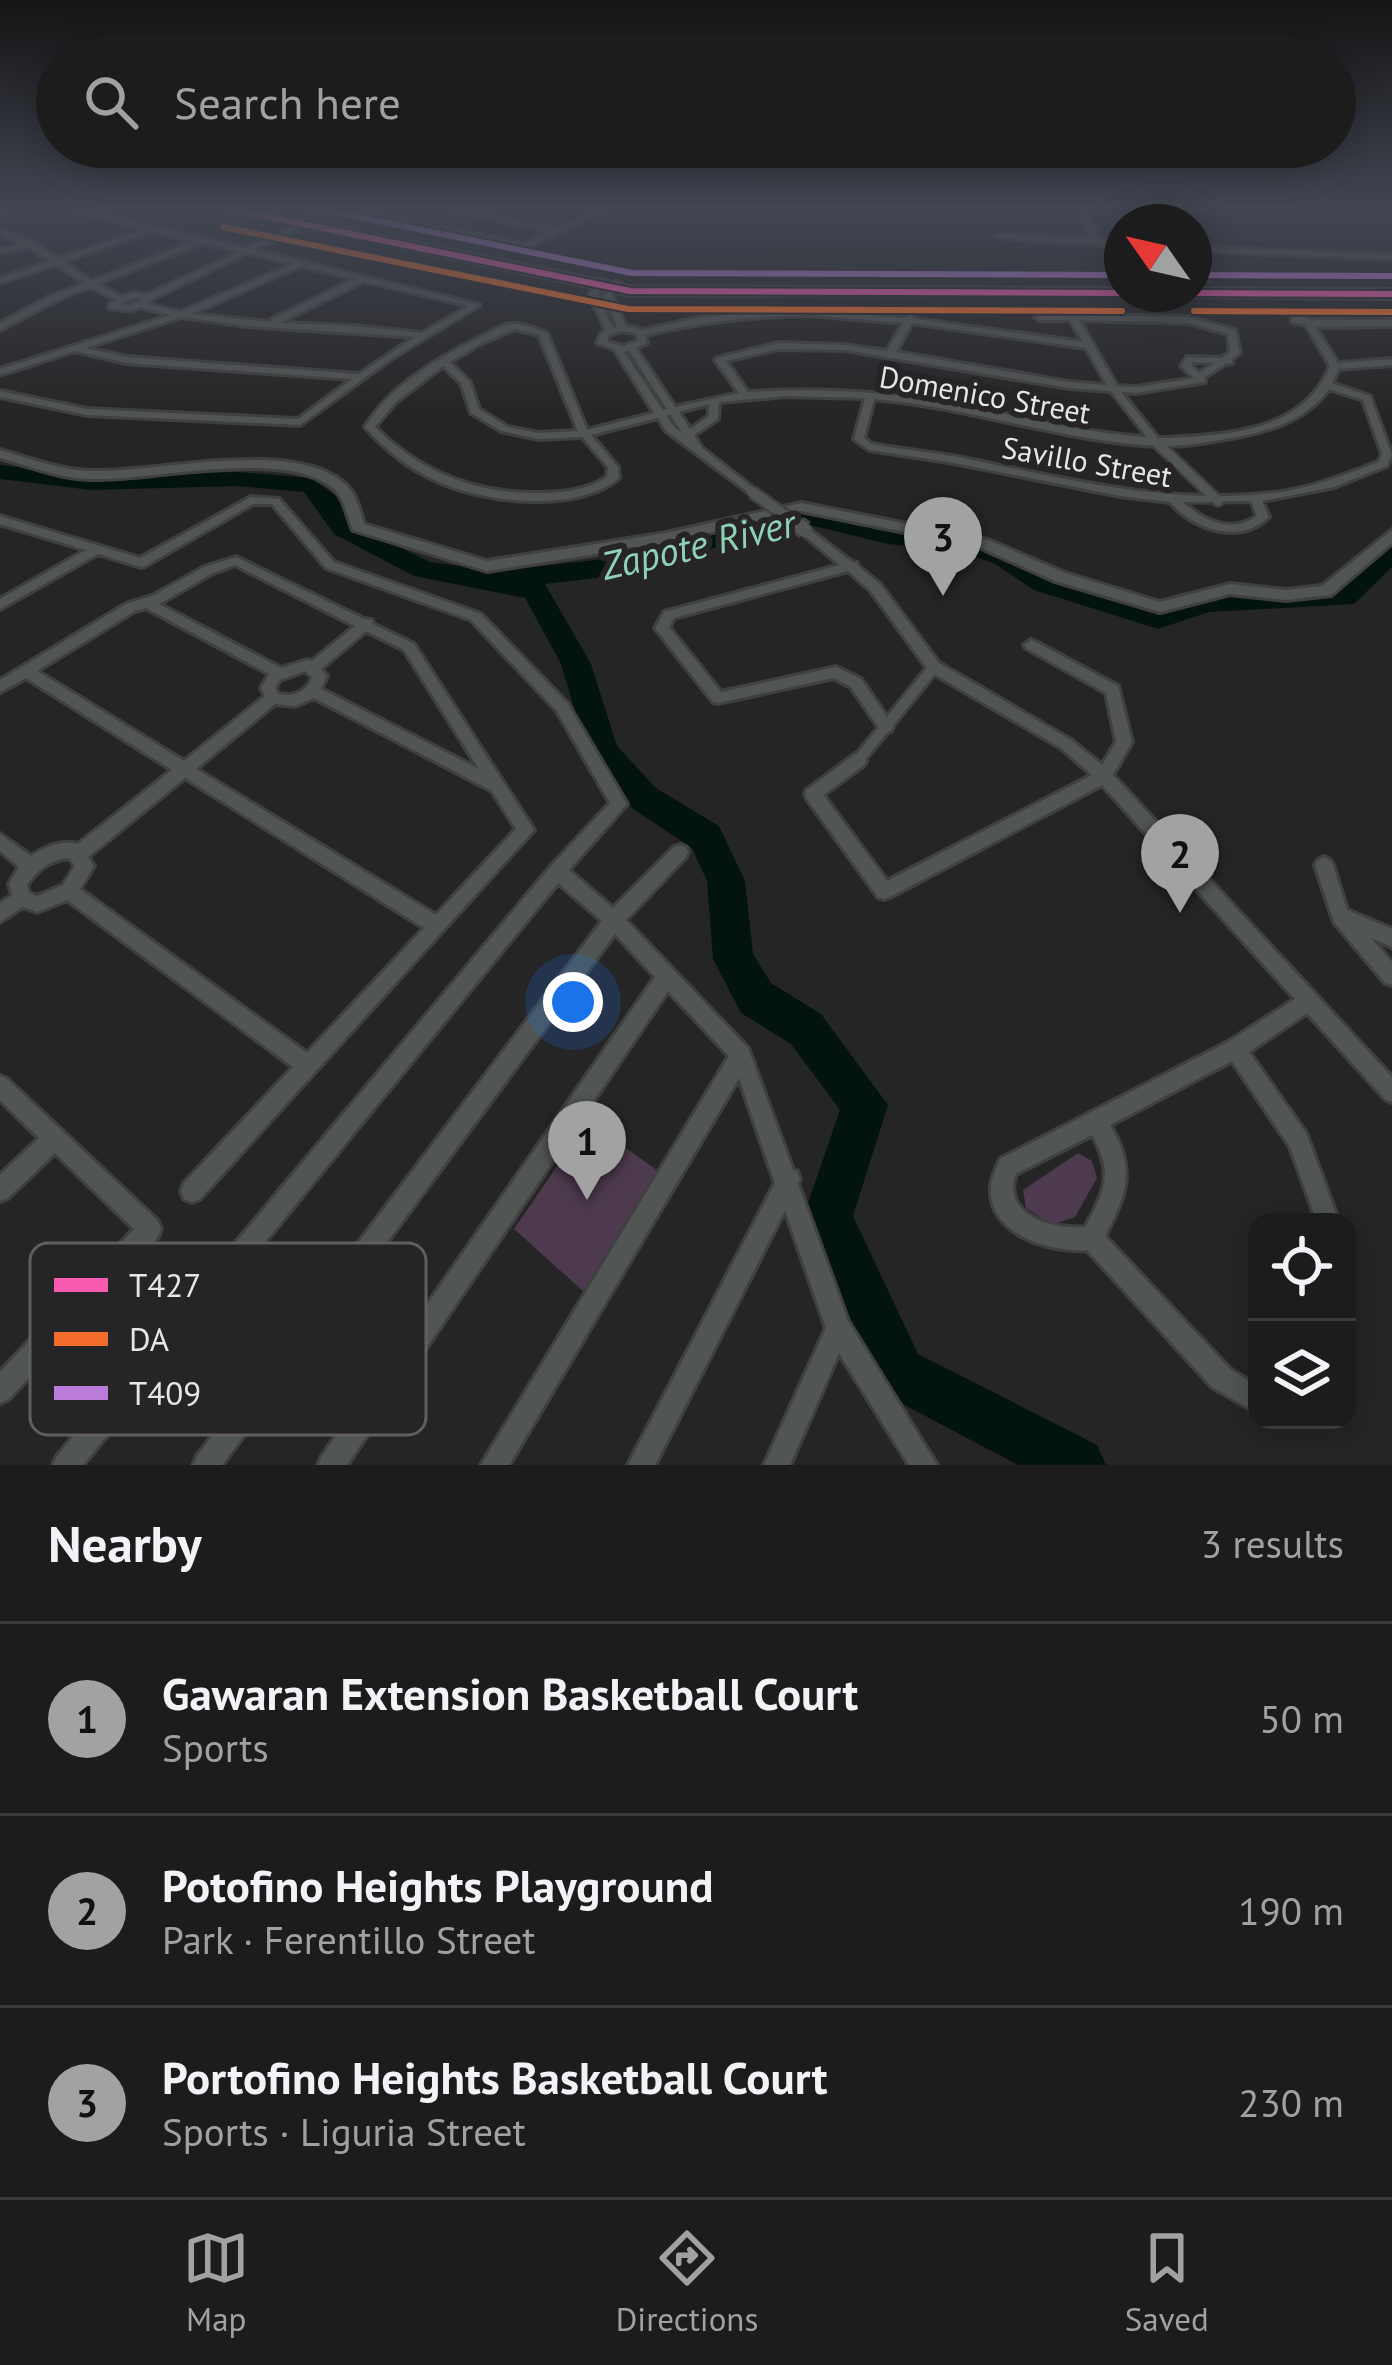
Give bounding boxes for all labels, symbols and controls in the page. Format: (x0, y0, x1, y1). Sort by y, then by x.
search box (36, 36, 1356, 168)
icon: search (78, 69, 144, 135)
text: Search here (174, 73, 401, 131)
north arrow (1104, 204, 1212, 312)
street label: Domenico Street (877, 356, 1093, 432)
street label: Savillo Street (999, 427, 1175, 495)
water label: Zapote River (595, 496, 802, 591)
pin: 3 (904, 497, 982, 596)
pin: 2 (1141, 814, 1219, 913)
your location (543, 972, 603, 1032)
pin: 1 (548, 1101, 626, 1200)
map controls (1248, 1213, 1356, 1429)
button: locate (1248, 1213, 1356, 1321)
legend (30, 1243, 426, 1435)
text: T427 (129, 1263, 201, 1306)
text: DA (129, 1317, 170, 1360)
button: layers (1248, 1321, 1356, 1429)
text: T409 (129, 1371, 201, 1414)
text: Nearby (48, 1510, 202, 1576)
text: 3 results (1201, 1518, 1344, 1569)
text: Gawaran Extension Basketball Court (162, 1664, 858, 1722)
text: 1 (76, 1693, 98, 1744)
text: 50 m (1259, 1693, 1344, 1744)
text: Sports (162, 1722, 269, 1773)
text: Potofino Heights Playground (162, 1856, 713, 1914)
text: 2 (76, 1885, 98, 1936)
text: 190 m (1238, 1885, 1344, 1936)
text: Park · Ferentillo Street (162, 1914, 536, 1965)
text: Portofino Heights Basketball Court (162, 2048, 828, 2106)
text: 3 (76, 2077, 98, 2128)
text: 230 m (1238, 2077, 1344, 2128)
text: Sports · Liguria Street (162, 2106, 526, 2157)
tab: Map (183, 2225, 249, 2340)
tab: Directions (616, 2225, 758, 2340)
tab: Saved (1125, 2225, 1209, 2340)

